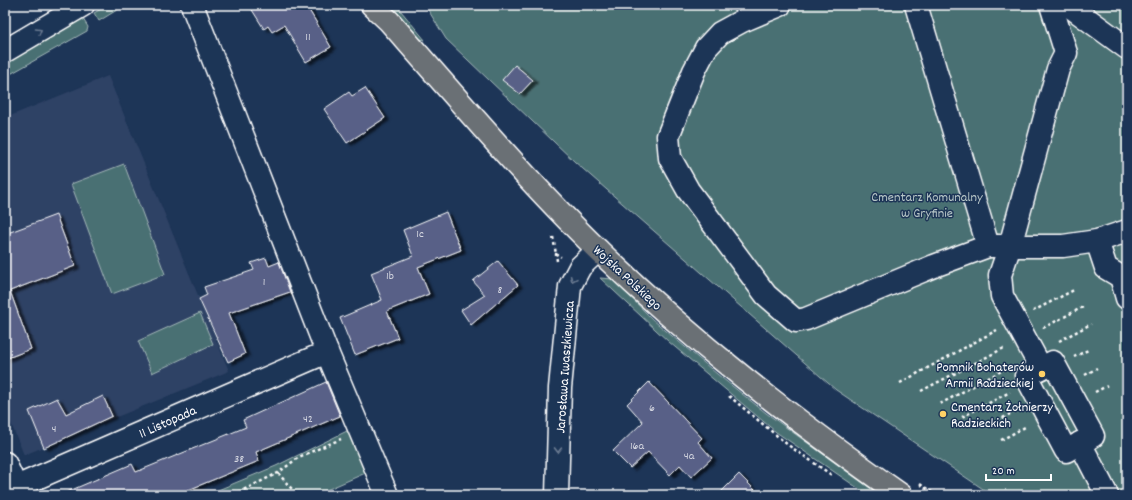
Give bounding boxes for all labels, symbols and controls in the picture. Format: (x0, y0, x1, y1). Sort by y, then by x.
one-way arrow (35, 29, 42, 36)
house number: 11 (305, 29, 311, 46)
park label: Cmentarz Komunalny w Gryfinie (871, 188, 983, 224)
house number: 1c (416, 226, 424, 243)
street label: Wojska Polskiego (588, 241, 666, 316)
house number: 1b (386, 268, 394, 285)
house number: 1 (263, 274, 265, 291)
one-way arrow (570, 275, 578, 283)
house number: 8 (498, 282, 503, 299)
street label: Jarosława Iwaszkiewicza (551, 300, 581, 434)
place label: Pomnik Bohaterów Armii Radzieckiej (936, 358, 1034, 394)
marker: Pomnik Bohaterów Armii Radzieckiej (1037, 369, 1047, 379)
place label: Cmentarz Żołnierzy Radzieckich (951, 398, 1053, 434)
house number: 6 (649, 400, 655, 417)
street label: 11 Listopada (136, 401, 200, 444)
marker: Cmentarz Żołnierzy Radzieckich (938, 409, 948, 419)
house number: 42 (303, 411, 313, 428)
house number: 4 (52, 421, 57, 438)
house number: 16a (630, 438, 644, 455)
one-way arrow (554, 447, 563, 453)
house number: 4a (684, 448, 695, 465)
house number: 38 (234, 451, 244, 468)
scale bar (986, 456, 1051, 482)
text: 20 m (992, 463, 1015, 480)

